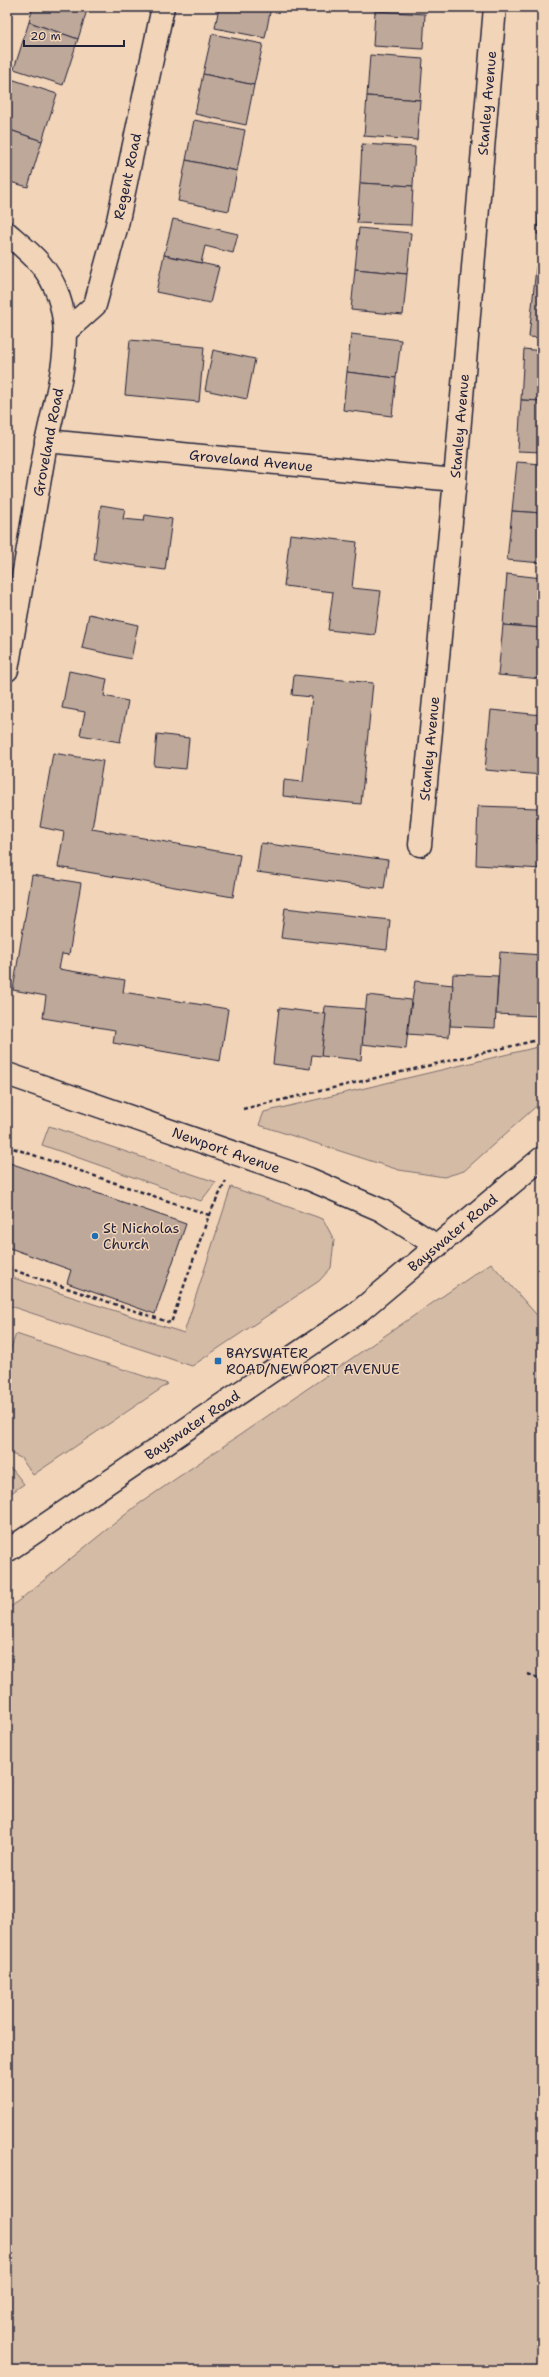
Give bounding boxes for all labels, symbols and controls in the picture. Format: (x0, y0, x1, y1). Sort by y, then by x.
scale bar (24, 22, 124, 48)
text: 20 m (30, 28, 61, 44)
street label: Stanley Avenue (473, 50, 500, 156)
street label: Regent Road (109, 131, 145, 221)
street label: Stanley Avenue (446, 373, 473, 479)
street label: Groveland Road (29, 386, 67, 498)
street label: Groveland Avenue (188, 446, 314, 475)
street label: Stanley Avenue (415, 695, 443, 802)
street label: Newport Avenue (170, 1123, 283, 1177)
street label: Bayswater Road (404, 1190, 501, 1276)
place label: St Nicholas Church (103, 1219, 180, 1253)
marker: St Nicholas Church (90, 1231, 100, 1241)
place label: BAYSWATER ROAD/NEWPORT AVENUE (226, 1344, 400, 1378)
marker: BAYSWATER ROAD/NEWPORT AVENUE (213, 1356, 223, 1366)
street label: Bayswater Road (141, 1386, 244, 1464)

